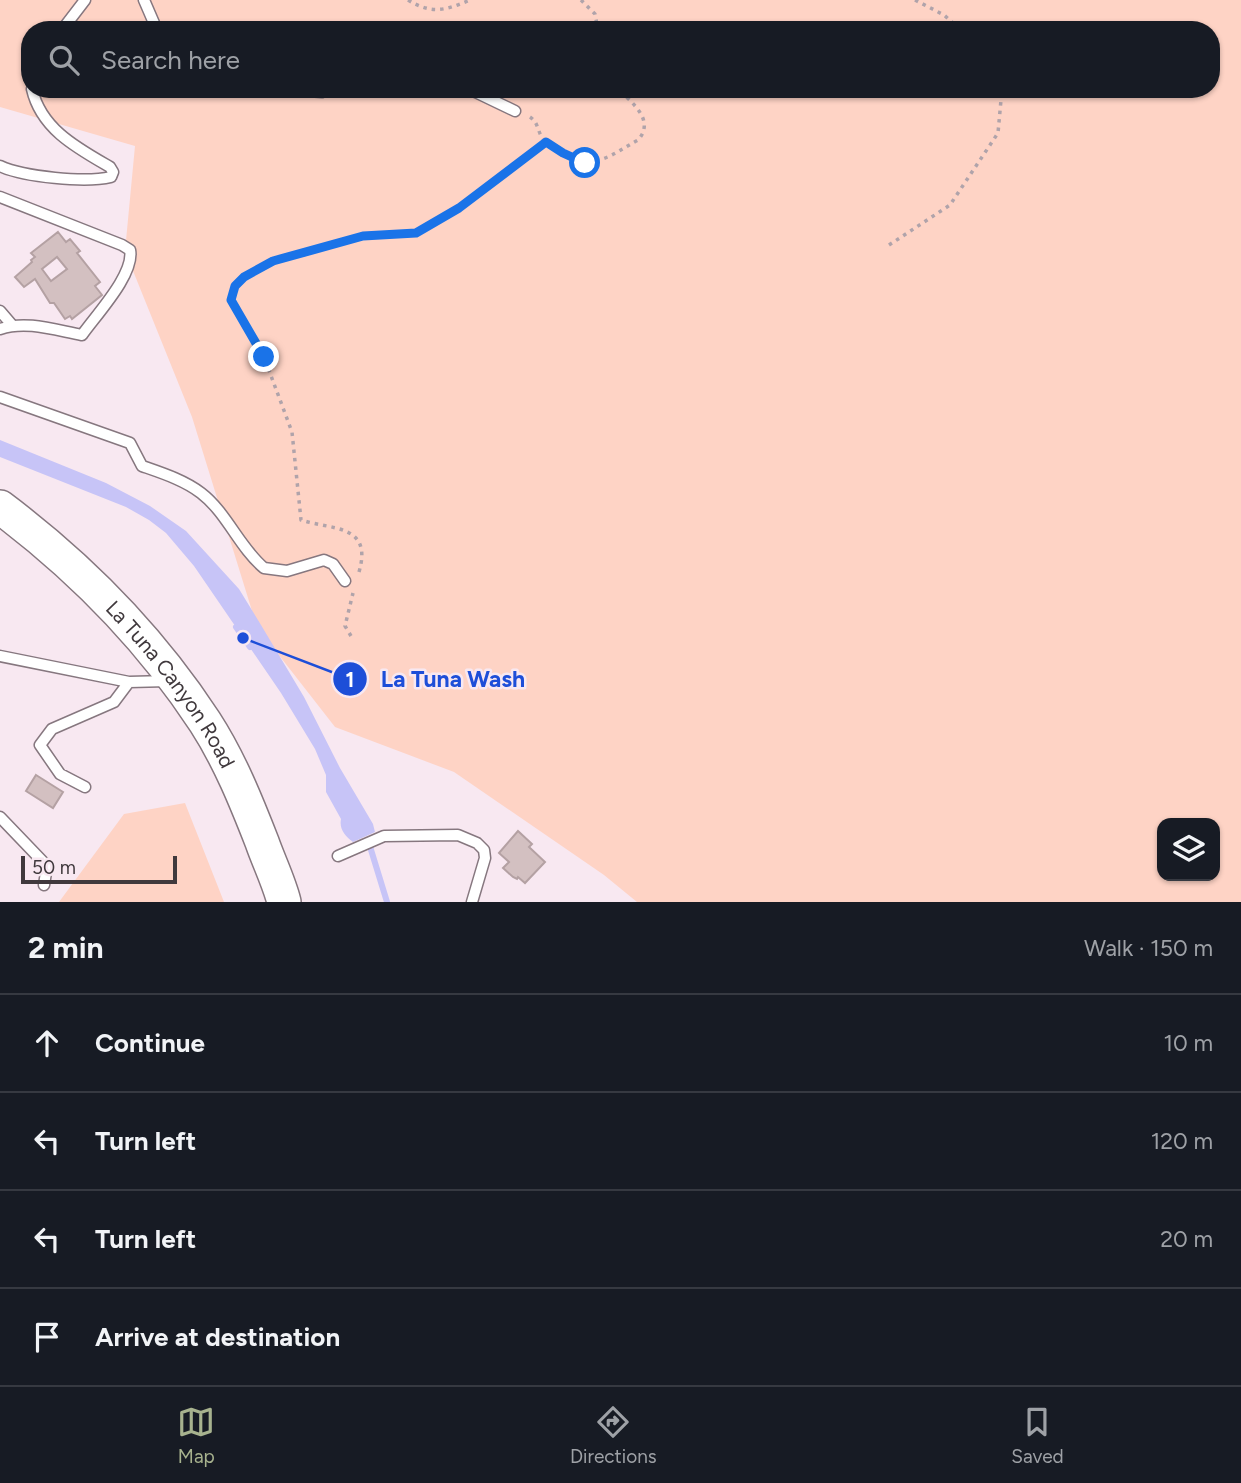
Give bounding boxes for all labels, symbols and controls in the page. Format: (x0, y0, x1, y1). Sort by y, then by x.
search box (21, 21, 1220, 98)
icon: search (45, 41, 83, 79)
text: Search here (101, 44, 240, 76)
route start (569, 147, 600, 178)
route end (248, 341, 279, 372)
street label: La Tuna Canyon Road (101, 595, 241, 772)
callout: La Tuna Wash (332, 657, 539, 701)
text: La Tuna Wash (381, 665, 525, 693)
text: 1 (346, 667, 354, 692)
map controls (1157, 818, 1220, 881)
button: layers (1157, 818, 1220, 881)
scale bar (21, 853, 177, 885)
text: 50 m (32, 856, 76, 879)
text: 2 min (28, 929, 104, 966)
text: Walk · 150 m (1084, 934, 1213, 962)
icon: ahead (28, 1024, 66, 1062)
text: Continue (95, 1027, 205, 1059)
text: 10 m (1164, 1029, 1213, 1057)
icon: left (28, 1122, 66, 1160)
text: Turn left (95, 1125, 196, 1157)
text: 120 m (1151, 1127, 1213, 1155)
icon: left (28, 1220, 66, 1258)
text: Turn left (95, 1223, 196, 1255)
text: 20 m (1160, 1225, 1213, 1253)
icon: arrive (28, 1318, 66, 1356)
text: Arrive at destination (95, 1321, 340, 1353)
tab: Map (177, 1403, 215, 1468)
tab: Directions (570, 1403, 657, 1468)
tab: Saved (1011, 1403, 1064, 1468)

